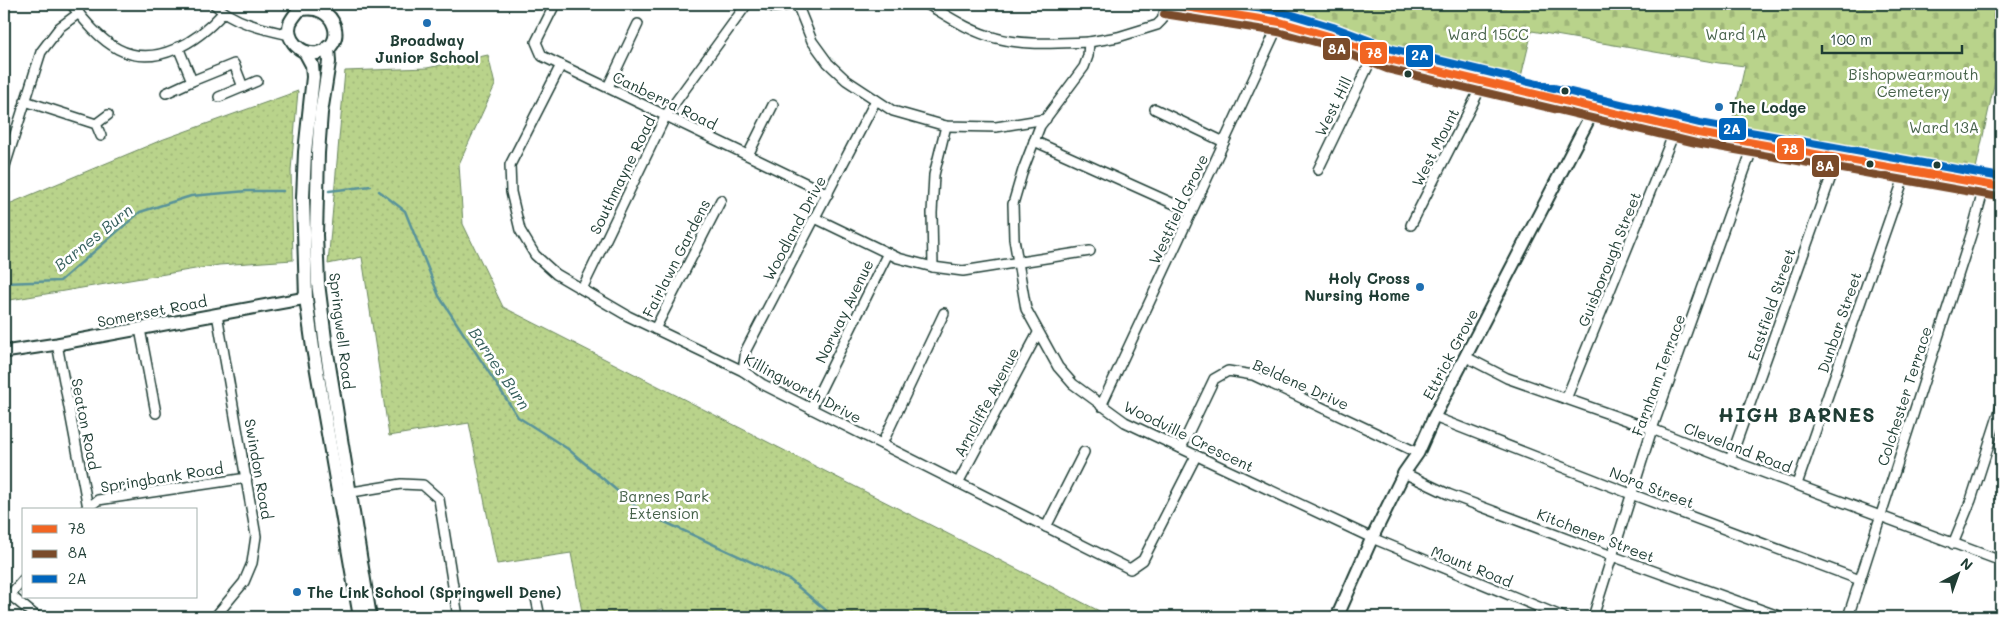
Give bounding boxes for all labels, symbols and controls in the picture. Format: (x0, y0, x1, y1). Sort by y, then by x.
marker: Broadway Junior School (421, 17, 433, 29)
scale bar (1822, 22, 1962, 54)
park label: Ward 15CC (1447, 24, 1529, 44)
park label: Ward 1A (1705, 24, 1767, 44)
text: 100 m (1830, 29, 1872, 49)
place label: Broadway Junior School (375, 30, 479, 67)
line badge: 8A (1322, 37, 1351, 61)
text: 8A (1328, 39, 1346, 58)
line badge: 78 (1359, 41, 1388, 65)
text: 78 (1366, 43, 1383, 62)
line badge: 2A (1405, 44, 1434, 68)
text: 2A (1411, 45, 1429, 64)
park label: Bishopwearmouth Cemetery (1848, 64, 1978, 101)
street label: Canberra Road (609, 66, 721, 134)
unlabelled marker (1403, 69, 1413, 79)
street label: West Hill (1310, 73, 1356, 139)
unlabelled marker (1560, 86, 1570, 96)
place label: The Lodge (1729, 97, 1806, 117)
marker: The Lodge (1713, 101, 1725, 113)
street label: West Mount (1407, 105, 1463, 189)
street label: Southmayne Road (585, 112, 659, 238)
line badge: 2A (1718, 117, 1747, 141)
park label: Ward 13A (1909, 117, 1979, 137)
text: 2A (1723, 119, 1741, 138)
line badge: 78 (1776, 137, 1805, 161)
text: 78 (1782, 139, 1799, 158)
street label: Westfield Grove (1144, 151, 1212, 267)
line badge: 8A (1811, 154, 1840, 178)
text: 8A (1816, 156, 1834, 175)
unlabelled marker (1865, 159, 1875, 169)
unlabelled marker (1932, 160, 1942, 170)
street label: Woodland Drive (758, 172, 830, 284)
street label: Guisborough Street (1573, 188, 1645, 330)
street label: Fairlawn Gardens (638, 195, 714, 321)
water label: Barnes Burn (49, 199, 137, 275)
street label: Eastfield Street (1742, 245, 1800, 363)
street label: Norway Avenue (810, 256, 878, 366)
place label: Holy Cross Nursing Home (1305, 268, 1410, 305)
street label: Dunbar Street (1812, 269, 1866, 375)
street label: Springwell Road (325, 271, 359, 391)
marker: Holy Cross Nursing Home (1414, 281, 1426, 293)
street label: Somerset Road (95, 291, 209, 331)
street label: Ettrick Grove (1418, 305, 1482, 403)
street label: Farnham Terrace (1627, 311, 1689, 439)
water label: Barnes Burn (465, 323, 535, 413)
street label: Colchester Terrace (1872, 324, 1936, 468)
street label: Arncliffe Avenue (949, 344, 1023, 460)
street label: Killingworth Drive (741, 349, 865, 427)
street label: Beldene Drive (1250, 354, 1352, 414)
street label: Seaton Road (67, 376, 105, 472)
street label: Woodville Crescent (1121, 396, 1257, 476)
district label: HIGH BARNES (1718, 401, 1876, 427)
street label: Swindon Road (240, 417, 278, 521)
street label: Cleveland Road (1681, 417, 1795, 477)
street label: Springbank Road (99, 457, 225, 497)
street label: Nora Street (1607, 462, 1697, 512)
park label: Barnes Park Extension (619, 486, 709, 523)
street label: Kitchener Street (1534, 503, 1658, 567)
legend (22, 508, 198, 598)
text: 78 (68, 518, 85, 538)
street label: Mount Road (1428, 541, 1516, 591)
text: 8A (68, 542, 87, 562)
north arrow (1932, 548, 1982, 598)
text: N (1957, 553, 1977, 574)
text: 2A (68, 568, 87, 588)
place label: The Link School (Springwell Dene) (307, 582, 561, 602)
marker: The Link School (Springwell Dene) (291, 586, 303, 598)

